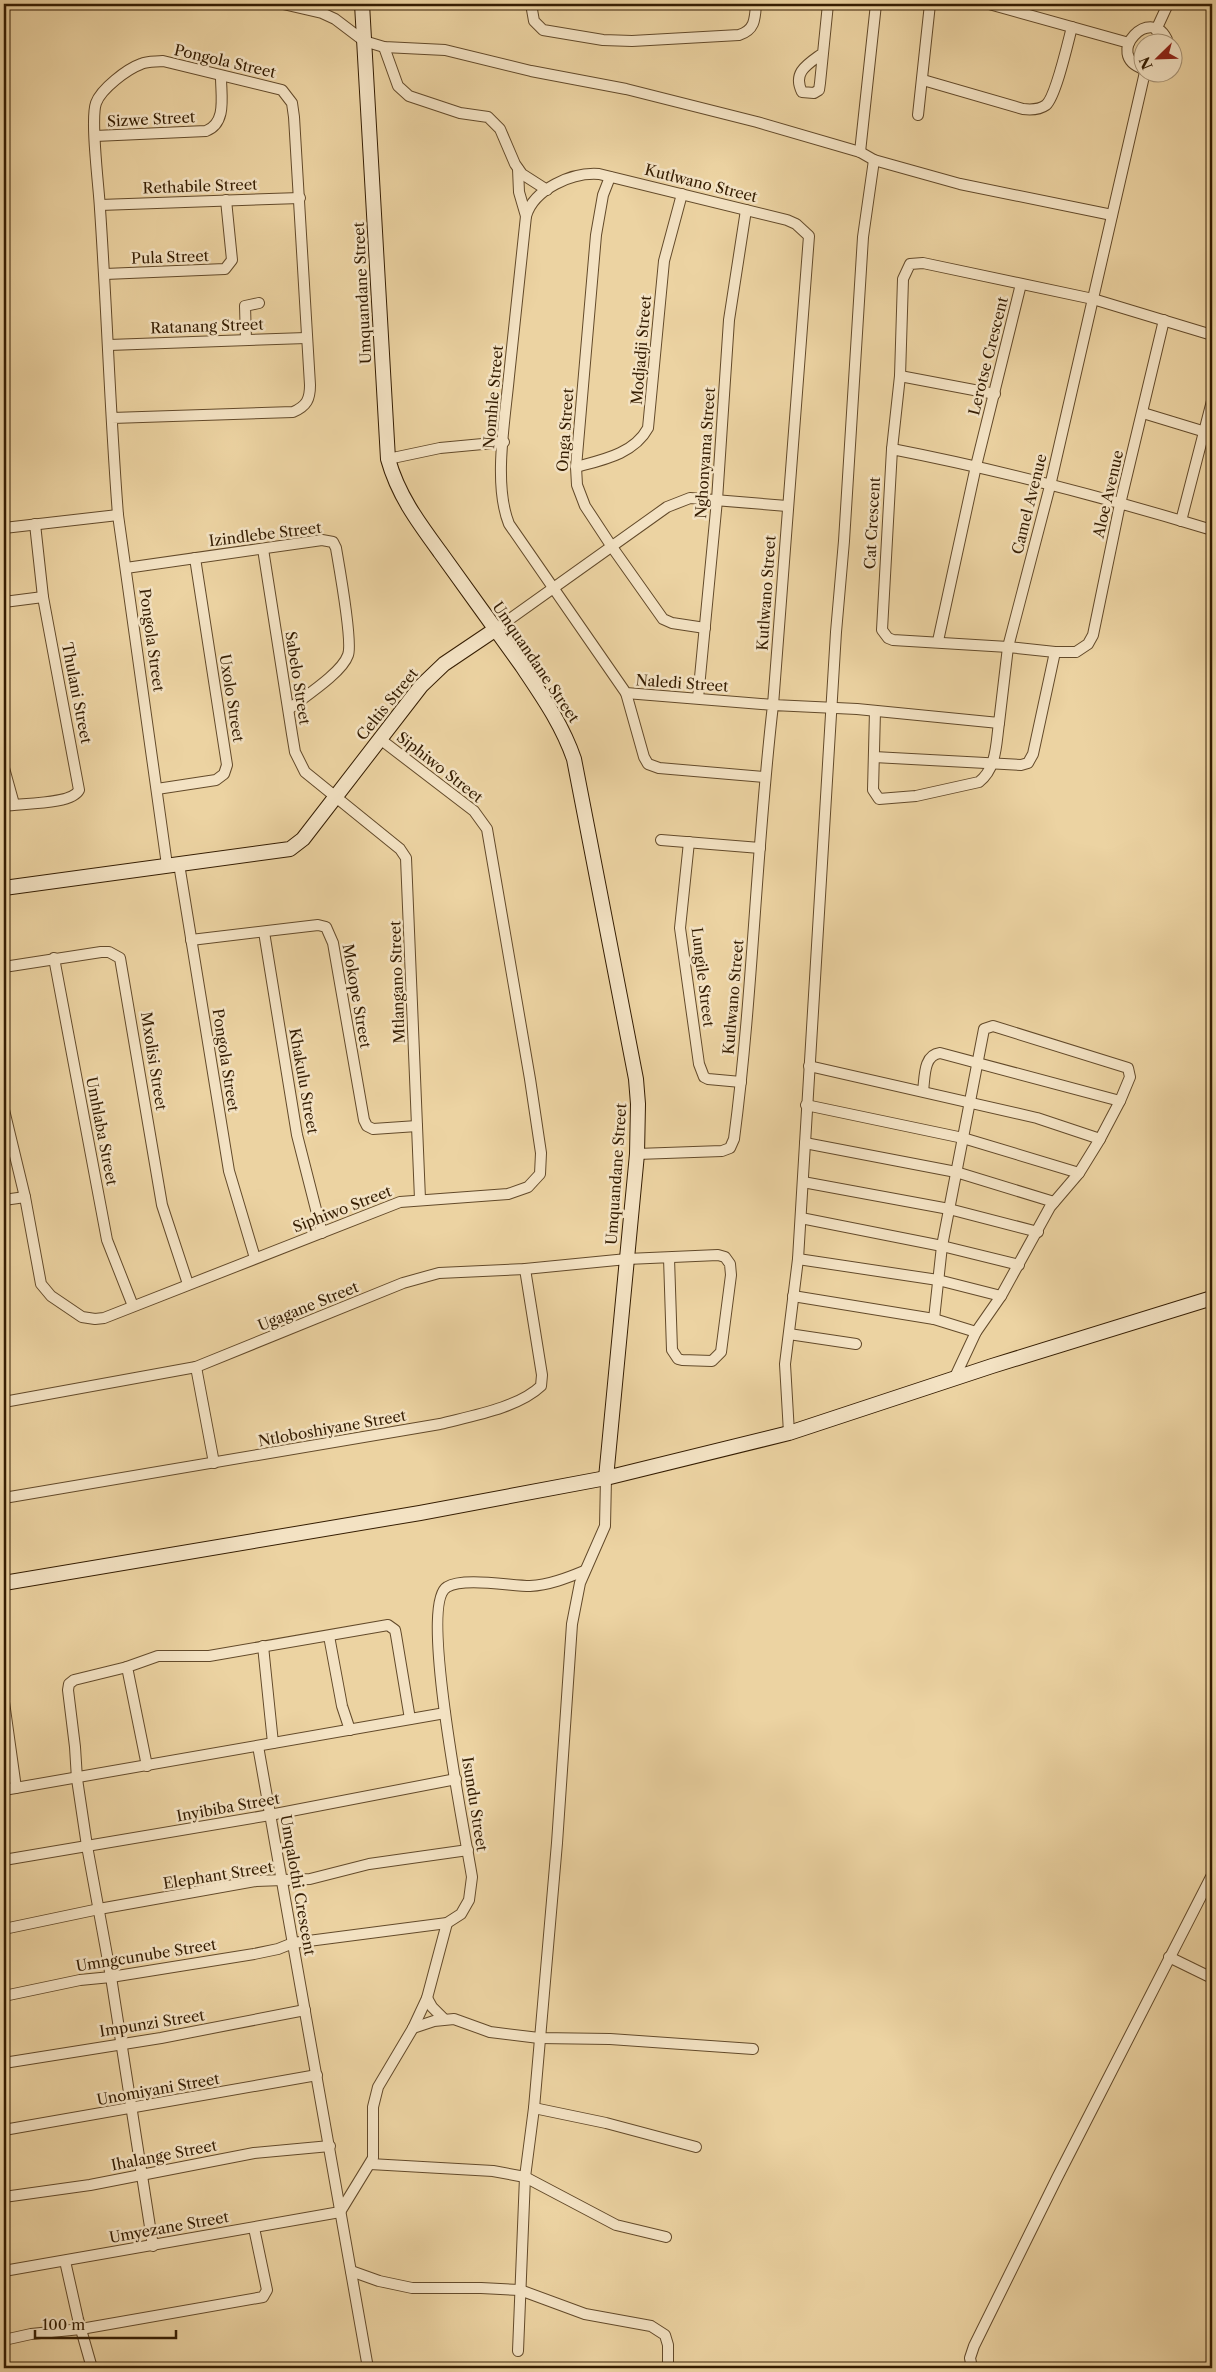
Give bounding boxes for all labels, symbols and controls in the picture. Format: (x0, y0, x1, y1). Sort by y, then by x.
north arrow (1134, 32, 1184, 82)
street label: Pongola Street (172, 40, 278, 82)
text: N (1135, 54, 1157, 72)
street label: Sizwe Street (106, 107, 196, 131)
street label: Kutlwano Street (643, 160, 760, 206)
street label: Rethabile Street (142, 174, 258, 197)
street label: Umquandane Street (349, 221, 375, 364)
street label: Pula Street (131, 246, 210, 268)
street label: Modjadji Street (627, 294, 655, 406)
street label: Lerotse Crescent (964, 294, 1012, 417)
street label: Ratanang Street (150, 315, 265, 337)
street label: Nomhle Street (479, 344, 507, 450)
street label: Nghonyama Street (691, 386, 719, 519)
street label: Onga Street (553, 387, 577, 473)
street label: Aloe Avenue (1088, 448, 1127, 541)
street label: Camel Avenue (1007, 452, 1051, 556)
street label: Cat Crescent (860, 476, 884, 570)
street label: Izindlebe Street (208, 518, 323, 550)
street label: Kutlwano Street (752, 534, 780, 651)
street label: Pongola Street (135, 587, 169, 693)
street label: Umquandane Street (488, 598, 584, 727)
street label: Sabelo Street (281, 630, 315, 727)
street label: Thulani Street (58, 641, 96, 746)
street label: Uxolo Street (216, 653, 248, 744)
street label: Celtis Street (352, 664, 422, 744)
street label: Naledi Street (635, 670, 730, 696)
street label: Siphiwo Street (393, 727, 488, 807)
street label: Mtlangano Street (385, 920, 409, 1044)
street label: Lungile Street (687, 926, 719, 1029)
street label: Kutlwano Street (719, 938, 748, 1055)
street label: Mokope Street (338, 942, 376, 1050)
street label: Pongola Street (208, 1007, 244, 1113)
street label: Mxolisi Street (137, 1010, 171, 1112)
street label: Khakulu Street (285, 1027, 323, 1136)
street label: Umhlaba Street (82, 1075, 122, 1188)
street label: Umquandane Street (602, 1102, 630, 1246)
street label: Siphiwo Street (290, 1181, 395, 1237)
street label: Ugagane Street (255, 1277, 362, 1335)
street label: Ntloboshiyane Street (257, 1406, 408, 1450)
street label: Isundu Street (458, 1755, 492, 1853)
street label: Inyibiba Street (175, 1788, 282, 1825)
street label: Umqalothi Crescent (276, 1813, 320, 1958)
street label: Elephant Street (162, 1857, 275, 1893)
street label: Umngcunube Street (74, 1934, 218, 1975)
street label: Impunzi Street (98, 2005, 207, 2041)
street label: Unomiyani Street (95, 2069, 222, 2109)
street label: Ihalange Street (109, 2135, 219, 2175)
street label: Umyezane Street (108, 2207, 231, 2247)
scale bar (35, 2307, 176, 2339)
text: 100 m (42, 2315, 85, 2334)

